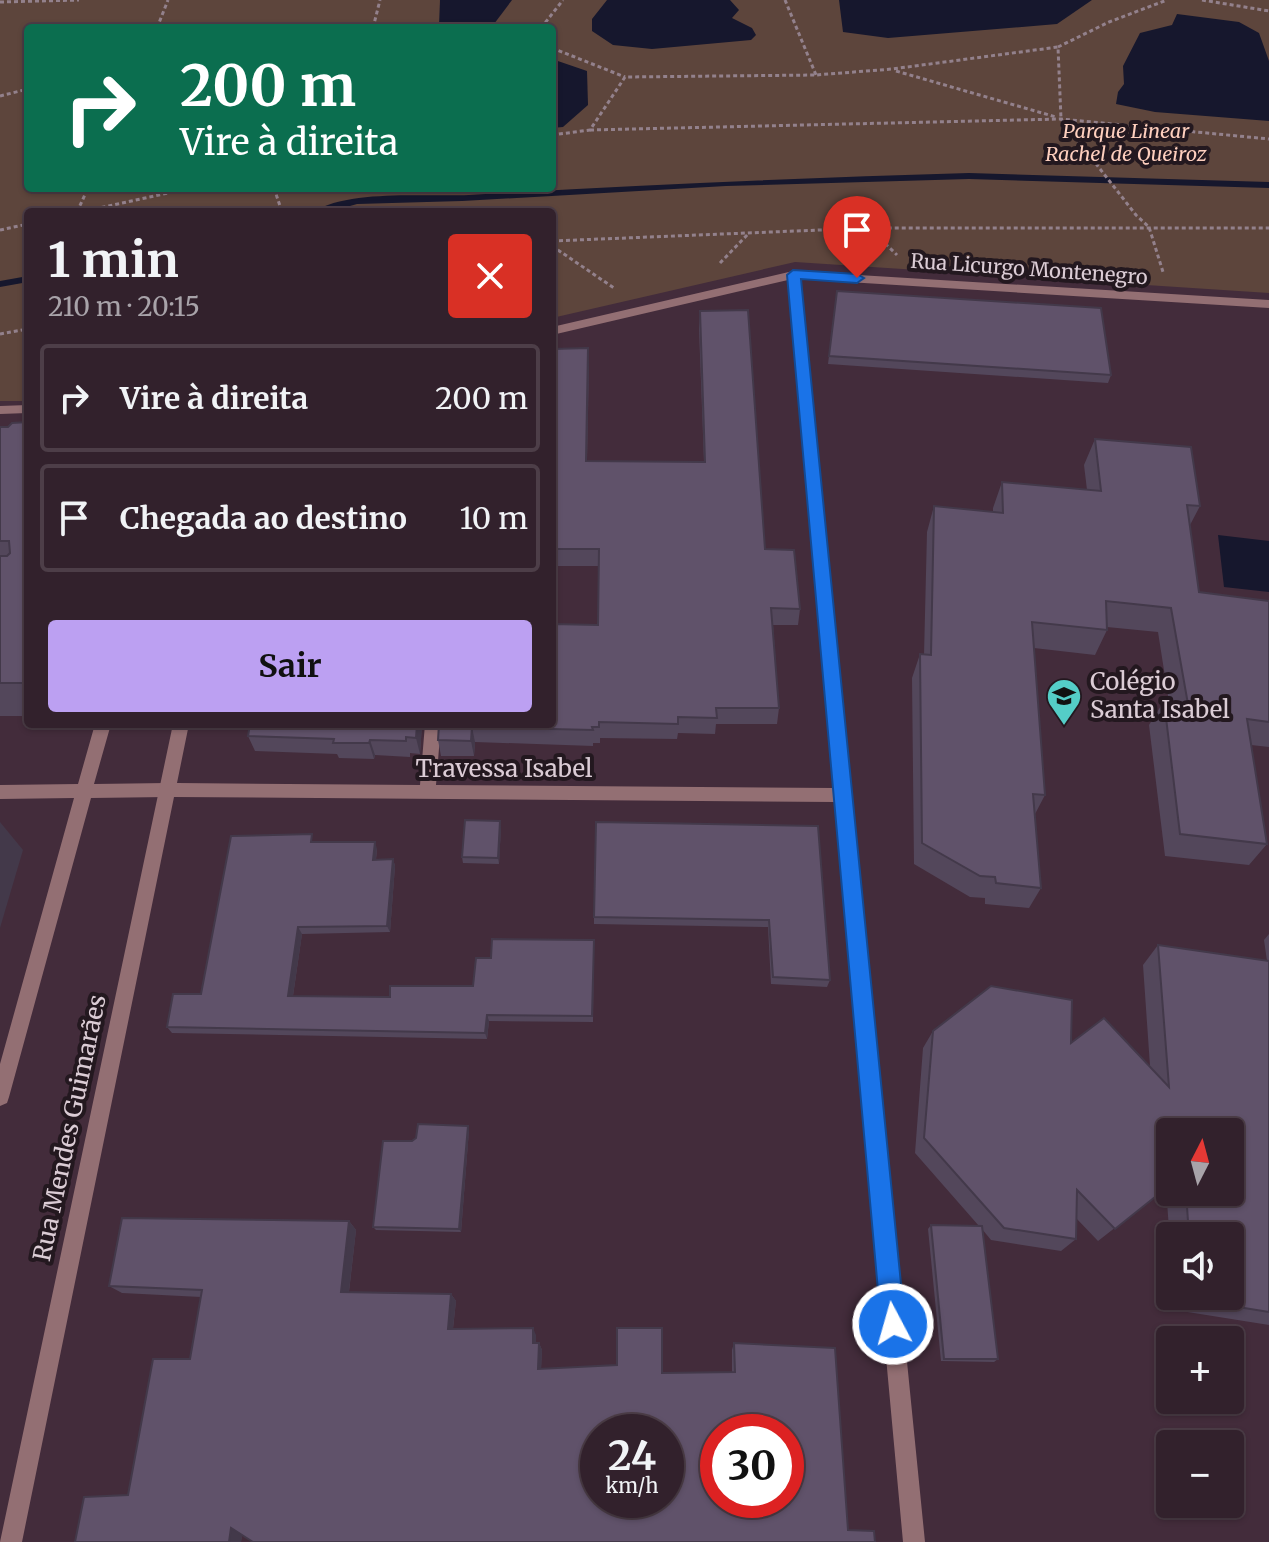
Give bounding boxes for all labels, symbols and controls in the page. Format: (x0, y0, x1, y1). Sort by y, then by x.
text: 200 m (180, 51, 356, 121)
icon: right (48, 56, 152, 160)
park label: Parque Linear Rachel de Queiroz (1045, 118, 1208, 166)
text: Vire à direita (180, 120, 398, 165)
pin (823, 196, 891, 278)
icon: arrive (835, 208, 879, 252)
text: 1 min (48, 230, 179, 290)
button: close (448, 234, 532, 318)
street label: Rua Licurgo Montenegro (910, 248, 1149, 289)
text: 210 m · 20:15 (48, 290, 200, 323)
icon: right (52, 376, 96, 420)
text: Vire à direita (120, 379, 308, 417)
text: 200 m (435, 379, 528, 417)
icon: arrive (52, 496, 96, 540)
text: Chegada ao destino (120, 499, 407, 537)
text: 10 m (460, 499, 528, 537)
button: Sair (48, 620, 532, 712)
place label: Colégio Santa Isabel (1090, 666, 1230, 725)
school or university icon: Colégio Santa Isabel (1045, 677, 1083, 727)
street label: Travessa Isabel (416, 753, 592, 784)
street label: Rua Mendes Guimarães (26, 992, 113, 1264)
north arrow (1156, 1118, 1244, 1206)
map controls (1156, 1118, 1244, 1518)
button: sound (1156, 1222, 1244, 1310)
position arrow (851, 1282, 935, 1366)
button: + (1156, 1326, 1244, 1414)
speed limit sign: 30 (700, 1414, 804, 1518)
button: − (1156, 1430, 1244, 1518)
text: 24 (608, 1431, 656, 1481)
text: km/h (606, 1473, 658, 1498)

